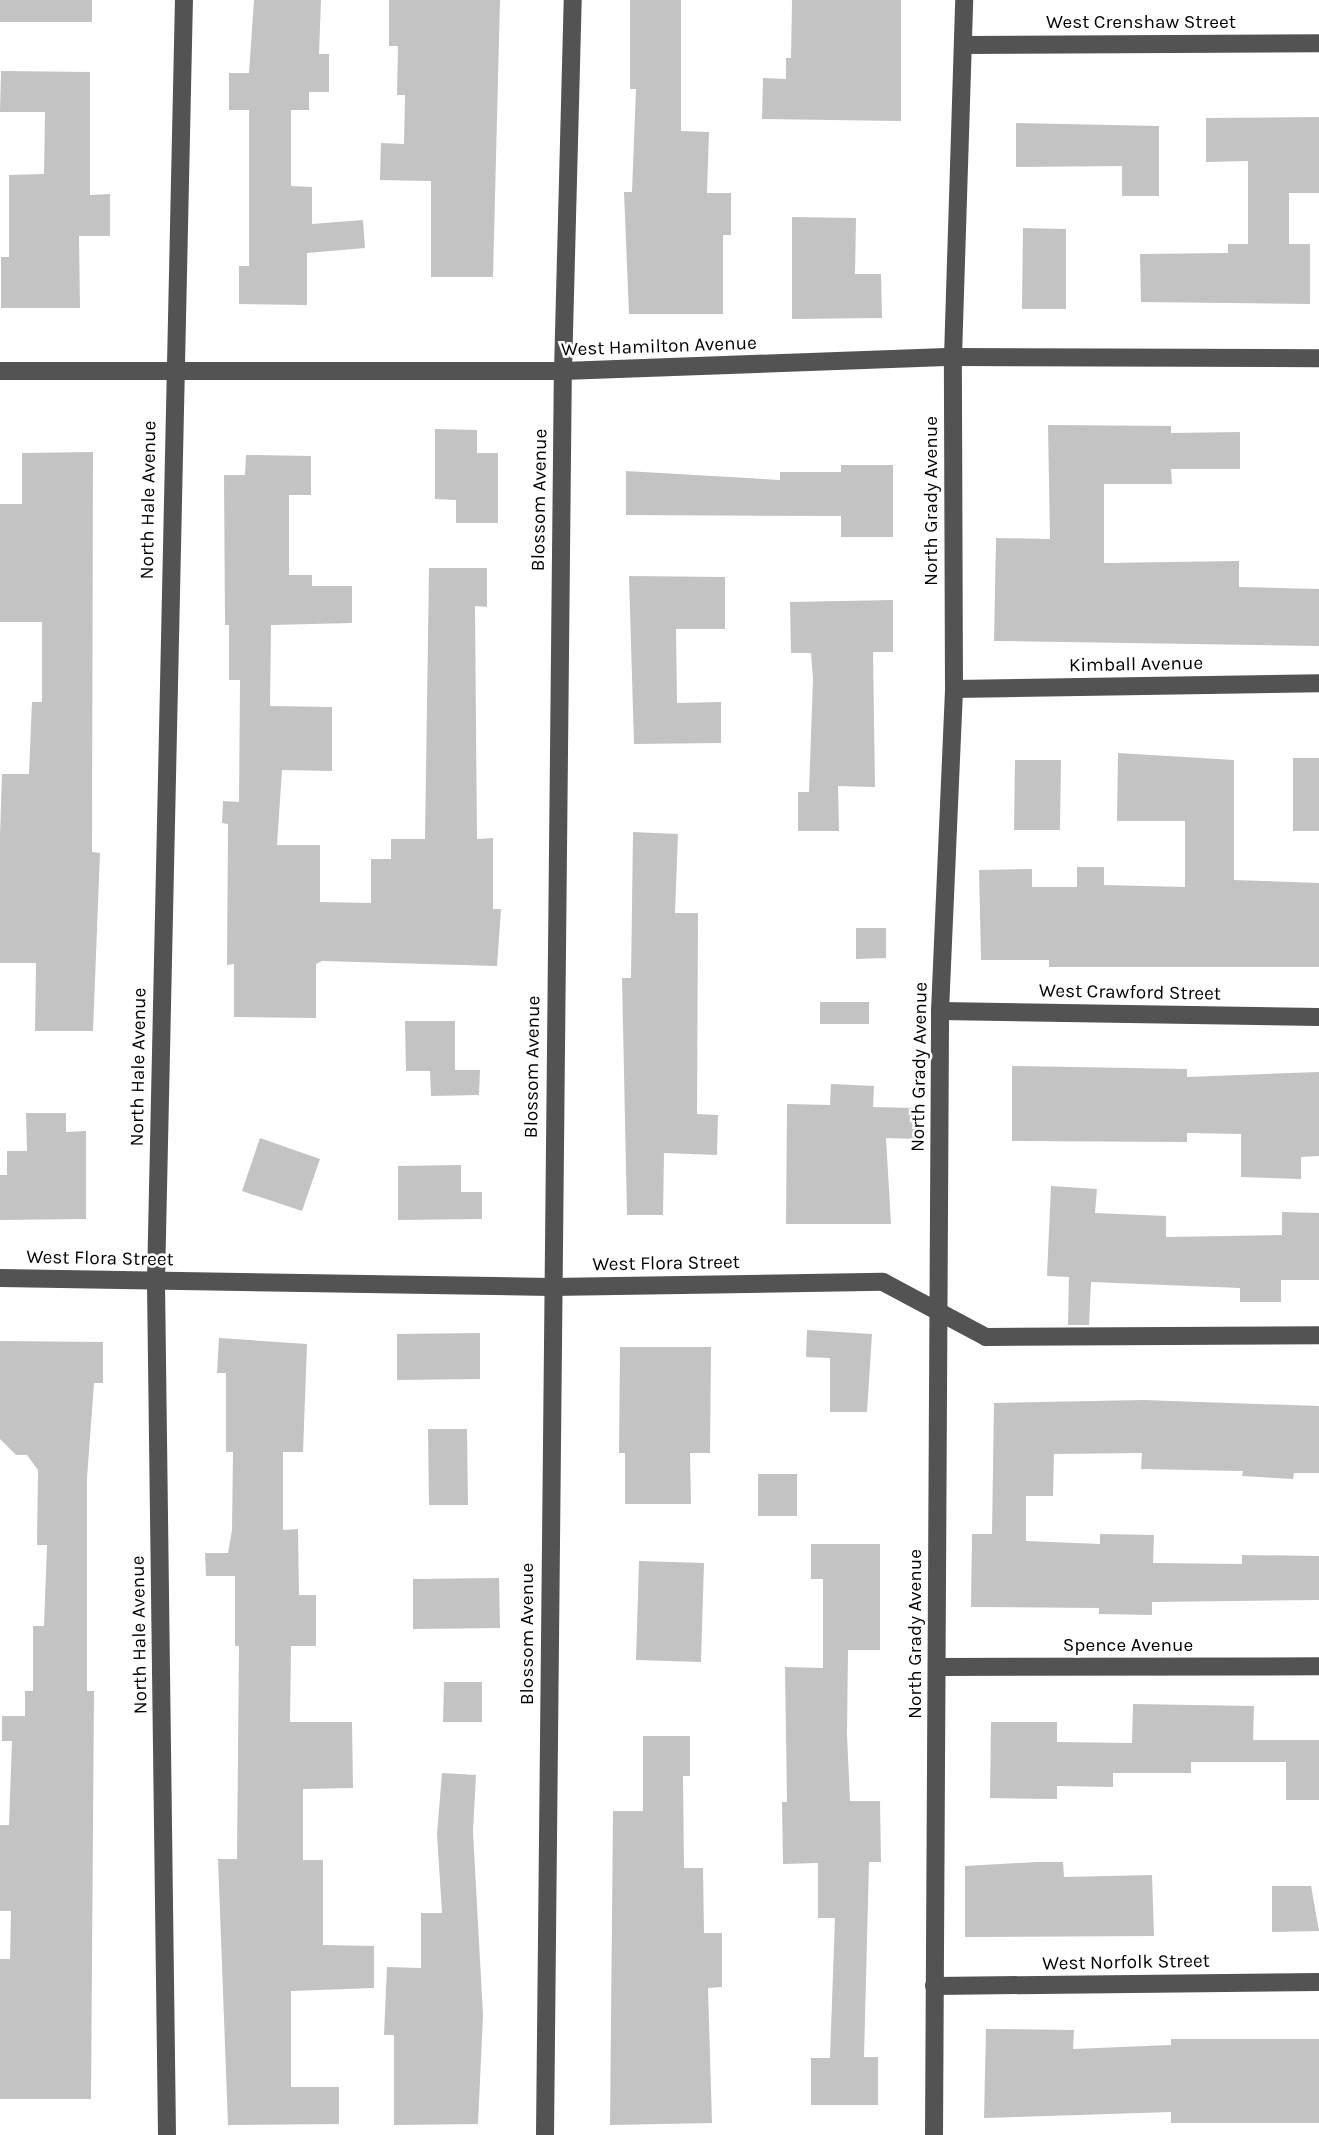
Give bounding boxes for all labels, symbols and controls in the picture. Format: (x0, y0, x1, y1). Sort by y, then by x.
street label: West Crenshaw Street (1046, 12, 1236, 34)
street label: West Hamilton Avenue (561, 332, 757, 362)
street label: North Grady Avenue (921, 416, 943, 586)
street label: North Hale Avenue (136, 420, 162, 580)
street label: Blossom Avenue (527, 428, 553, 572)
street label: Kimball Avenue (1069, 652, 1203, 678)
street label: West Crawford Street (1039, 980, 1221, 1006)
street label: North Grady Avenue (907, 982, 933, 1152)
street label: North Hale Avenue (126, 987, 152, 1147)
street label: Blossom Avenue (520, 995, 546, 1139)
street label: West Flora Street (26, 1246, 174, 1272)
street label: West Flora Street (592, 1251, 740, 1277)
street label: North Grady Avenue (905, 1549, 927, 1719)
street label: North Hale Avenue (127, 1555, 153, 1715)
street label: Blossom Avenue (517, 1563, 539, 1705)
street label: Spence Avenue (1063, 1635, 1193, 1657)
street label: West Norfolk Street (1042, 1950, 1210, 1976)

